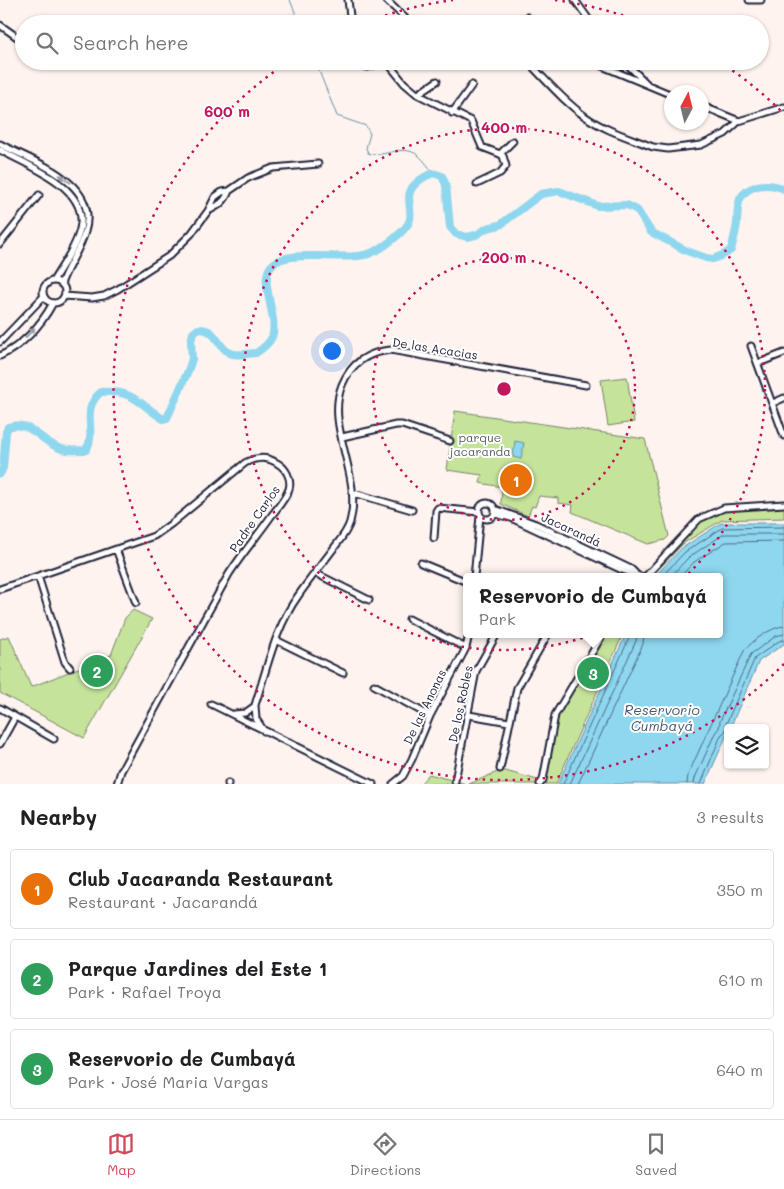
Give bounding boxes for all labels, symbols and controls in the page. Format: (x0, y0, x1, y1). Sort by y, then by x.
search box (15, 15, 769, 70)
icon: search (33, 29, 61, 57)
text: Search here (73, 30, 189, 55)
north arrow (664, 85, 709, 130)
text: 600 m (204, 101, 250, 121)
text: 400 m (481, 117, 527, 137)
one-way arrow (58, 174, 72, 184)
text: 200 m (482, 247, 527, 267)
one-way arrow (24, 327, 36, 339)
street label: De las Acacias (391, 333, 479, 363)
your location (319, 338, 345, 364)
centre of rings (495, 380, 513, 398)
park label: parque jacaranda (448, 429, 511, 459)
pin: 1 (500, 461, 532, 499)
street label: Padre Carlos (225, 482, 283, 555)
street label: Jacarandá (539, 508, 604, 550)
popup (463, 573, 723, 638)
text: Reservorio de Cumbayá (479, 583, 707, 608)
text: Park (479, 608, 515, 629)
pin: 2 (81, 652, 113, 690)
pin: 3 (577, 654, 609, 692)
street label: De los Robles (444, 664, 476, 744)
street label: De las Anonas (399, 666, 449, 747)
water label: Reservorio Cumbayá (624, 700, 700, 735)
map controls (724, 724, 769, 769)
button: layers (724, 724, 769, 769)
text: Nearby (20, 803, 97, 830)
text: 3 results (696, 806, 764, 827)
text: Club Jacaranda Restaurant (68, 866, 333, 891)
text: 1 (33, 879, 41, 900)
text: 350 m (717, 879, 763, 900)
text: Restaurant · Jacarandá (68, 891, 258, 912)
text: Parque Jardines del Este 1 (68, 956, 327, 981)
text: 2 (33, 969, 41, 990)
text: 610 m (718, 969, 763, 990)
text: Park · Rafael Troya (68, 981, 222, 1002)
text: Reservorio de Cumbayá (68, 1046, 296, 1071)
text: 3 (32, 1059, 42, 1080)
text: 640 m (716, 1059, 763, 1080)
text: Park · José Maria Vargas (68, 1071, 269, 1092)
tab: Map (107, 1130, 136, 1179)
tab: Directions (350, 1130, 421, 1179)
tab: Saved (635, 1130, 677, 1179)

